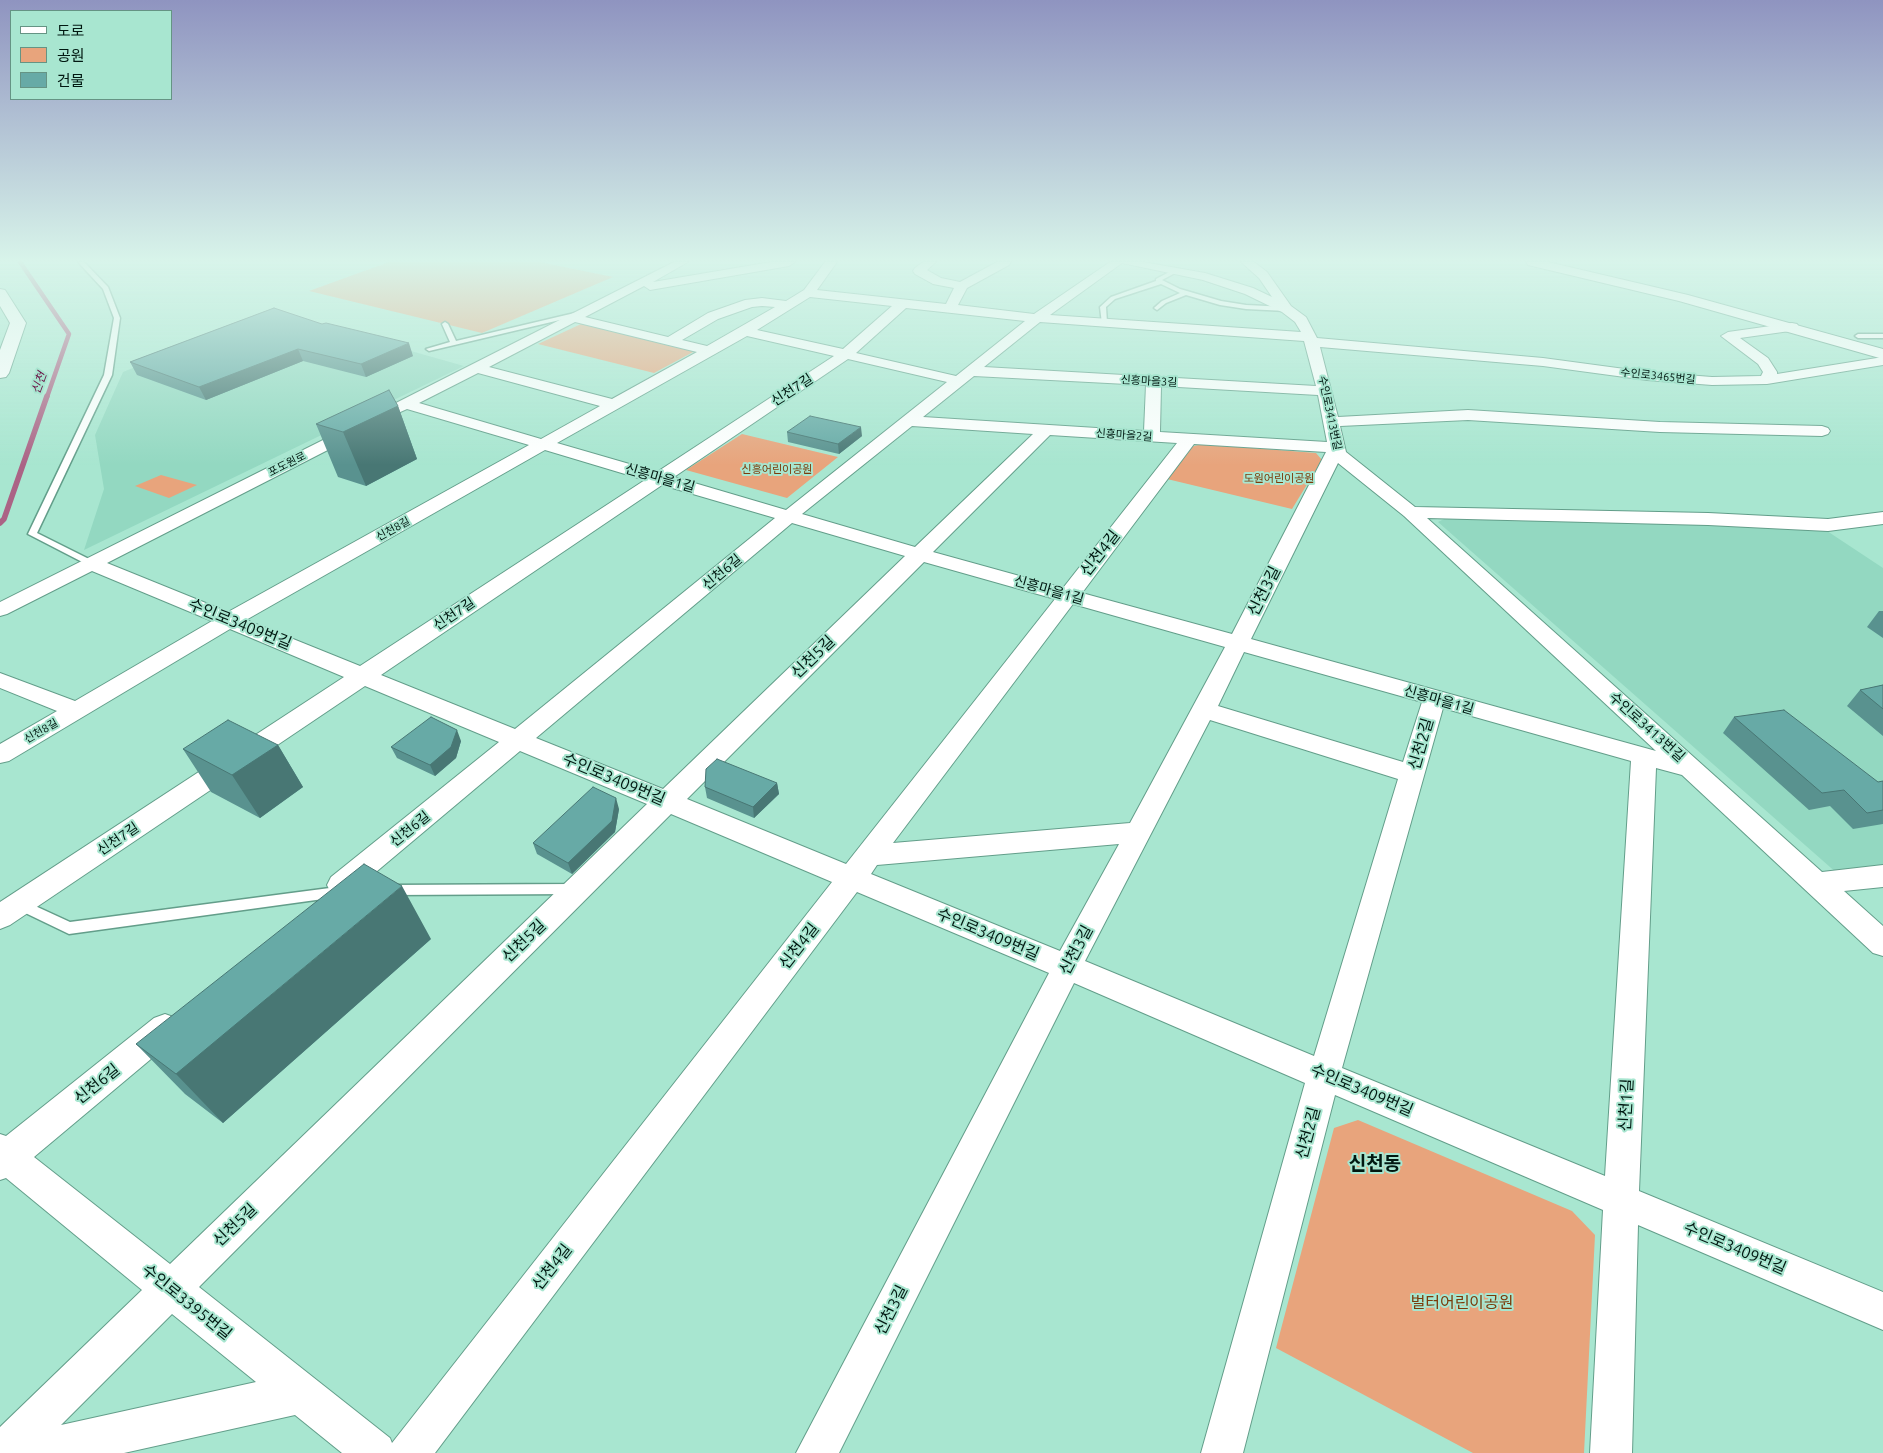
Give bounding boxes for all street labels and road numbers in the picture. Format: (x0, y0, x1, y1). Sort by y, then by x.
street label: 수인로3465번길 (1620, 365, 1696, 387)
street label: 신천7길 (768, 370, 816, 410)
street label: 신흥마을3길 (1120, 373, 1178, 389)
street label: 수인로3413번길 (1316, 375, 1344, 451)
street label: 신흥마을2길 (1095, 426, 1153, 444)
street label: 포도원로 (266, 449, 308, 479)
street label: 신흥마을1길 (623, 460, 697, 496)
street label: 신천8길 (374, 514, 412, 544)
street label: 신천4길 (1076, 526, 1124, 580)
street label: 신천6길 (699, 551, 745, 593)
street label: 신천3길 (1243, 563, 1285, 619)
street label: 신흥마을1길 (1012, 572, 1086, 608)
street label: 신천7길 (430, 594, 478, 634)
street label: 수인로3409번길 (186, 595, 294, 653)
street label: 신천5길 (787, 632, 839, 682)
street label: 신흥마을1길 (1402, 682, 1476, 718)
street label: 수인로3413번길 (1606, 689, 1688, 765)
street label: 신천8길 (22, 716, 60, 746)
street label: 신천2길 (1404, 716, 1438, 772)
street label: 수인로3409번길 (560, 749, 668, 809)
street label: 신천6길 (387, 808, 433, 850)
street label: 신천7길 (94, 819, 142, 859)
street label: 수인로3409번길 (934, 904, 1042, 964)
street label: 신천5길 (498, 916, 550, 966)
street label: 신천4길 (775, 919, 823, 973)
street label: 신천3길 (1055, 922, 1097, 978)
street label: 신천6길 (70, 1060, 124, 1108)
street label: 수인로3409번길 (1308, 1060, 1416, 1120)
street label: 신천1길 (1615, 1078, 1637, 1132)
street label: 신천2길 (1292, 1105, 1324, 1161)
street label: 신천5길 (209, 1200, 261, 1250)
street label: 수인로3409번길 (1681, 1218, 1789, 1278)
street label: 신천4길 (528, 1240, 576, 1294)
street label: 수인로3395번길 (138, 1260, 236, 1344)
street label: 신천3길 (870, 1282, 912, 1338)

